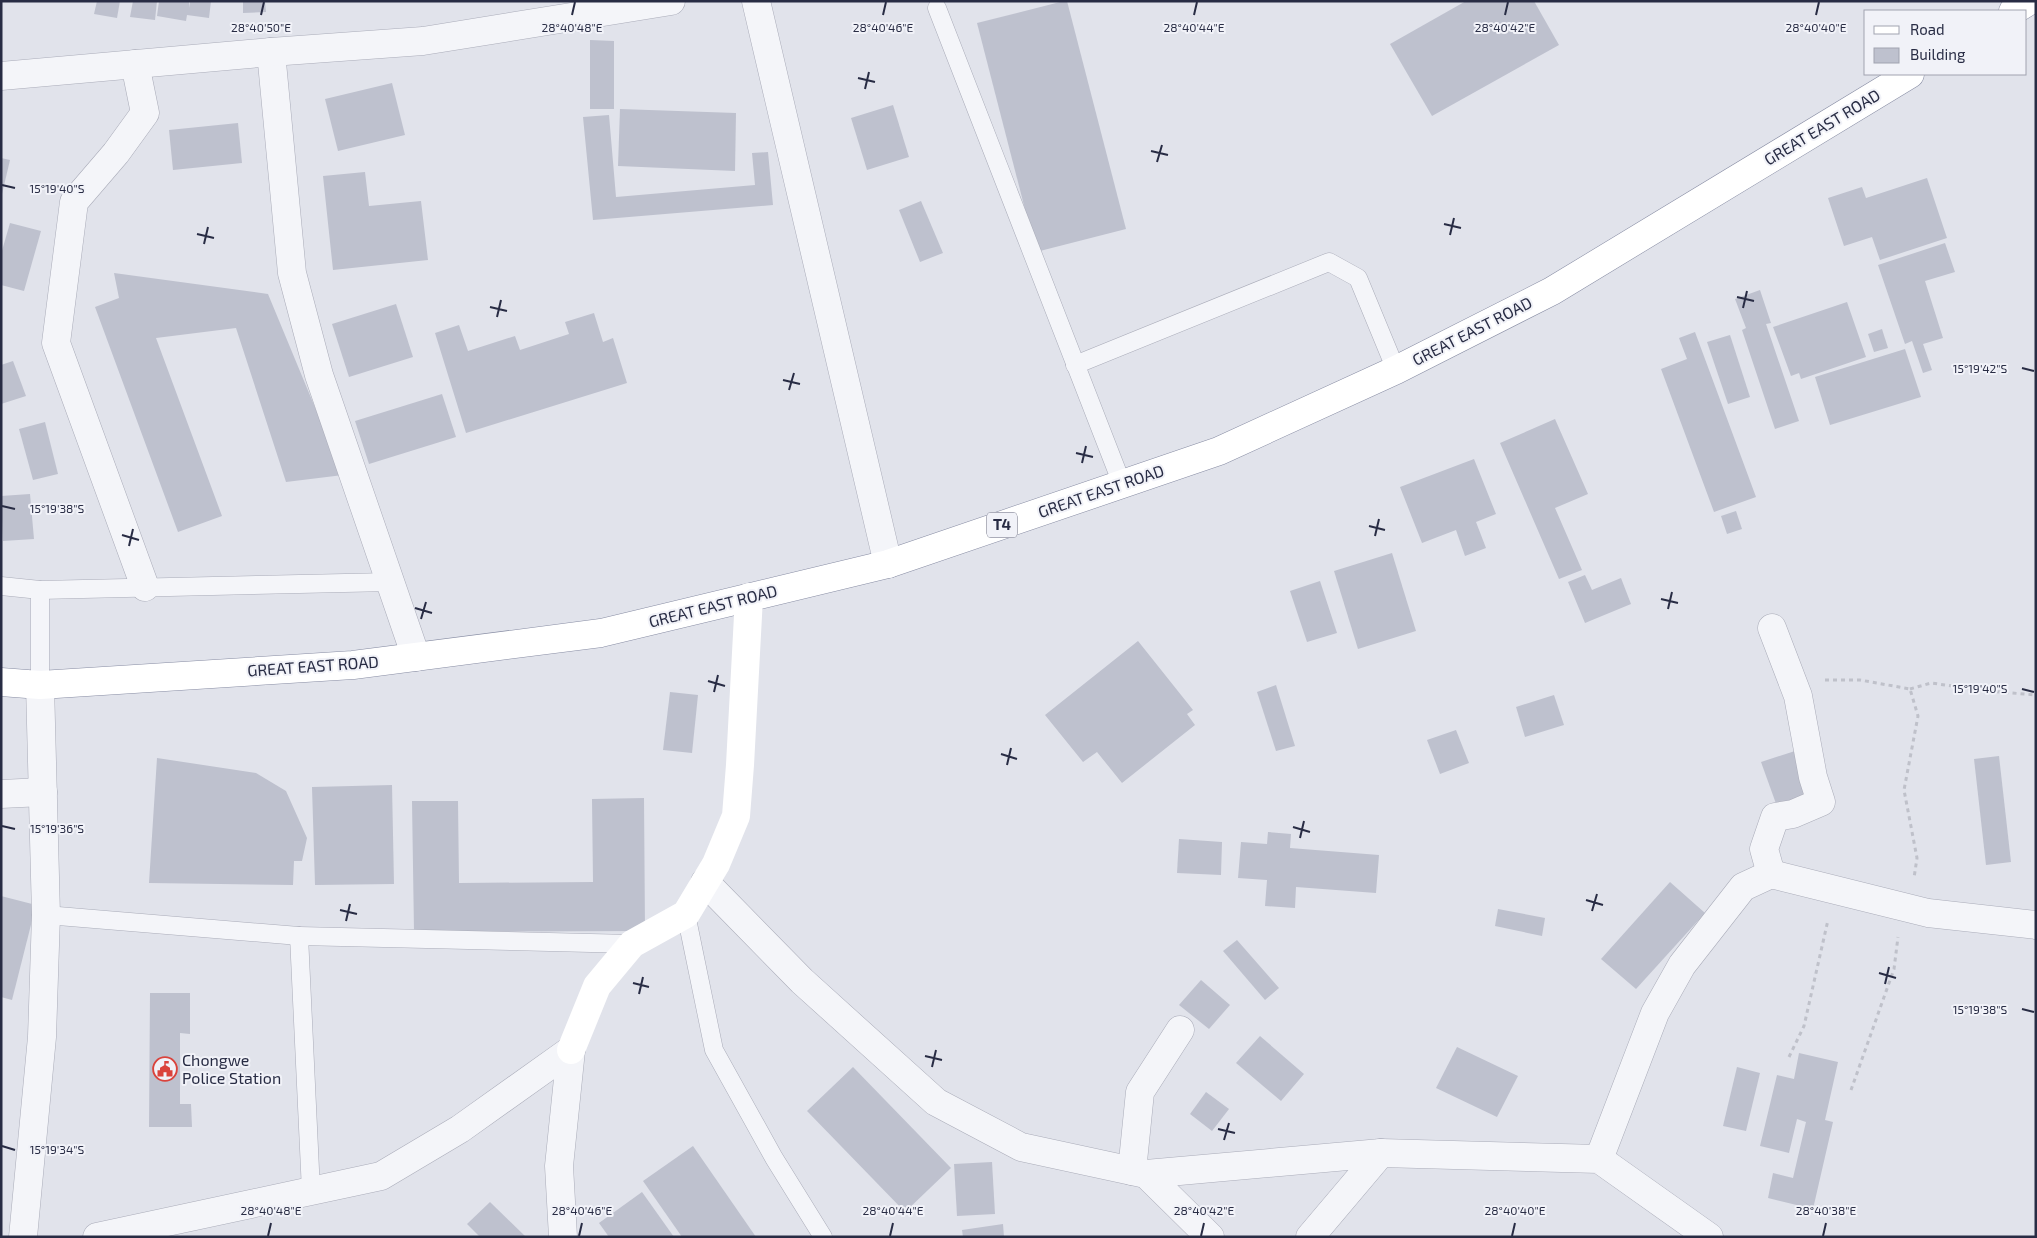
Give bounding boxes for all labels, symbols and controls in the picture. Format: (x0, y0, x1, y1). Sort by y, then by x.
legend (1864, 10, 2027, 75)
text: 28°40'50"E (231, 20, 291, 34)
text: 28°40'48"E (542, 20, 603, 34)
text: 28°40'46"E (853, 20, 914, 34)
text: 28°40'44"E (1164, 20, 1225, 34)
text: 28°40'42"E (1475, 20, 1535, 34)
text: 28°40'40"E (1786, 20, 1847, 34)
text: Road (1910, 20, 1945, 38)
text: Building (1910, 45, 1966, 63)
street label: GREAT EAST ROAD (1760, 84, 1883, 169)
text: 15°19'40"S (29, 181, 85, 195)
street label: GREAT EAST ROAD (1409, 292, 1535, 369)
text: 15°19'42"S (1953, 361, 2008, 375)
street label: GREAT EAST ROAD (1035, 460, 1166, 521)
text: 15°19'38"S (30, 501, 85, 515)
road number: T4 (987, 512, 1017, 538)
street label: GREAT EAST ROAD (647, 580, 779, 631)
street label: GREAT EAST ROAD (247, 651, 379, 680)
text: 15°19'40"S (1952, 681, 2008, 695)
text: 15°19'36"S (30, 821, 84, 835)
text: 15°19'38"S (1953, 1002, 2008, 1016)
place label: Chongwe Police Station (182, 1050, 281, 1087)
public building icon: Chongwe Police Station (152, 1056, 178, 1082)
text: 15°19'34"S (30, 1142, 85, 1156)
text: 28°40'48"E (241, 1203, 302, 1217)
text: 28°40'46"E (552, 1203, 613, 1217)
text: 28°40'44"E (863, 1203, 924, 1217)
text: 28°40'42"E (1174, 1203, 1234, 1217)
text: 28°40'40"E (1485, 1203, 1546, 1217)
text: 28°40'38"E (1796, 1203, 1856, 1217)

